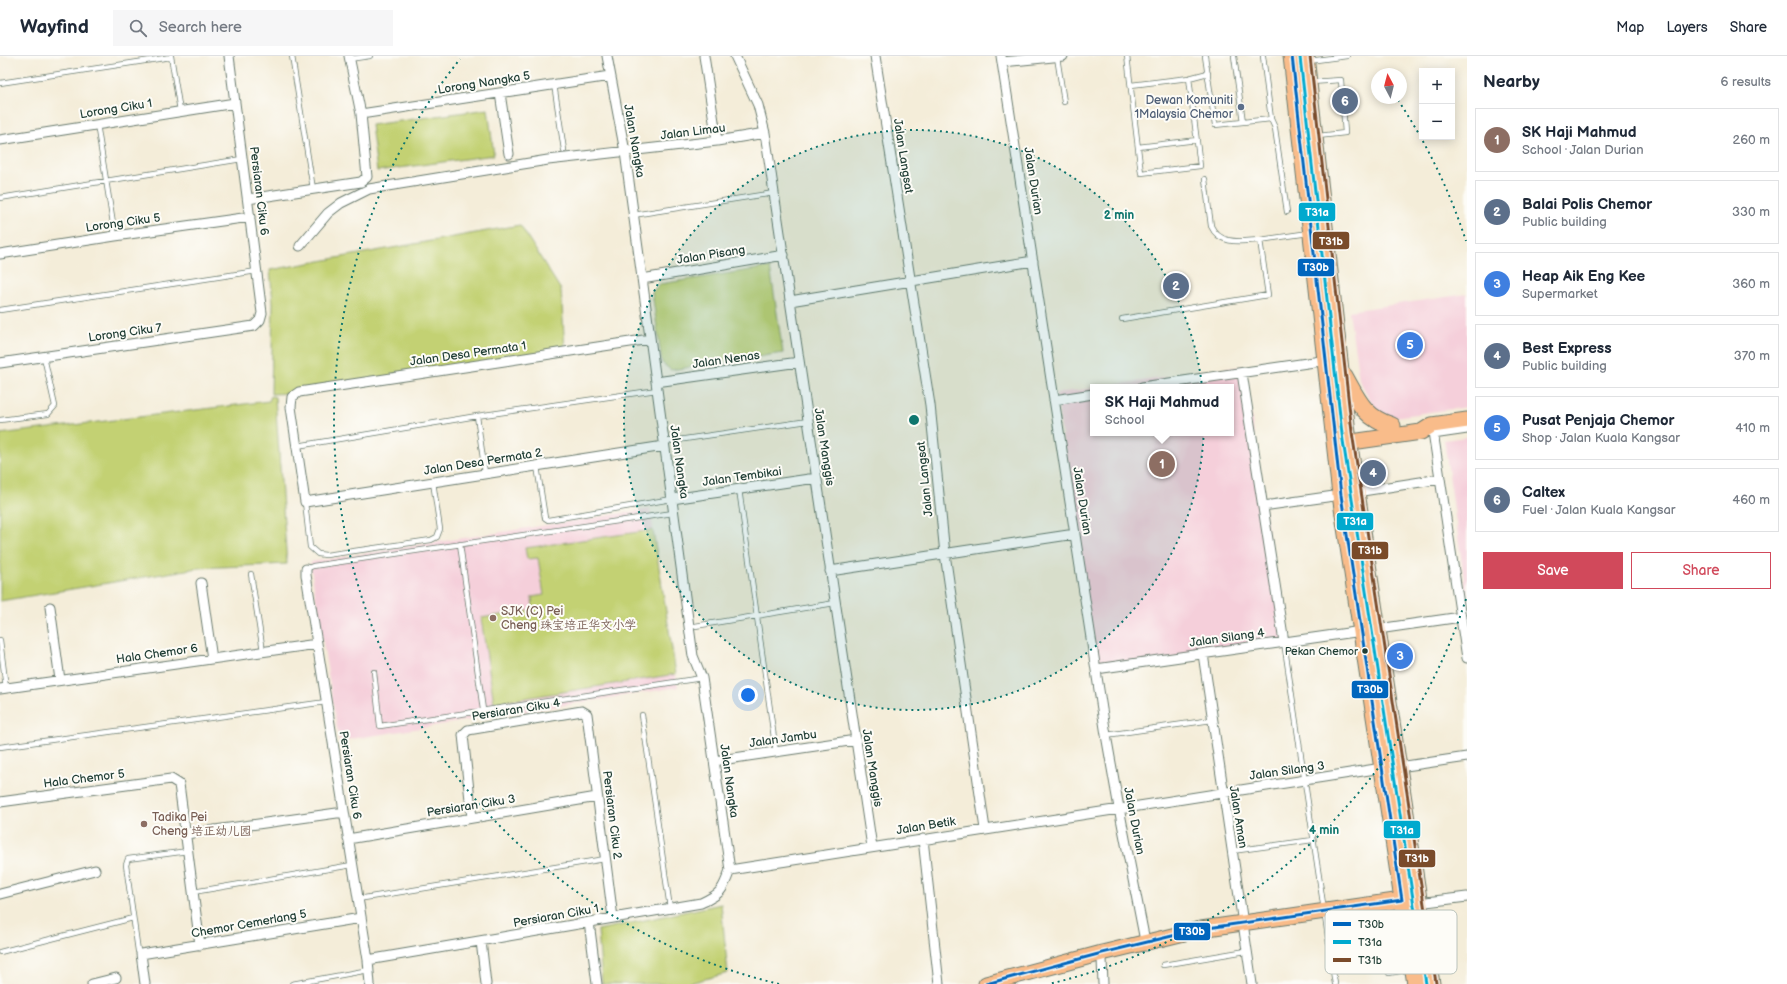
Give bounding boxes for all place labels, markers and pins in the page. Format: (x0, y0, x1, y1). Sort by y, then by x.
pin: 6 (1332, 86, 1358, 116)
place label: Dewan Komuniti 1Malaysia Chemor (1134, 93, 1234, 122)
marker: Dewan Komuniti 1Malaysia Chemor (1236, 102, 1246, 112)
pin: 2 (1163, 271, 1189, 301)
pin: 5 (1397, 330, 1423, 360)
centre of rings (907, 413, 921, 427)
pin: 1 (1149, 449, 1175, 479)
pin: 4 (1360, 458, 1386, 488)
place label: SJK (C) Pei Cheng 珠宝培正华文小学 (501, 604, 636, 633)
marker: SJK (C) Pei Cheng 珠宝培正华文小学 (488, 613, 498, 623)
pin: 3 (1387, 641, 1413, 671)
place label: Pekan Chemor (1285, 645, 1359, 658)
marker: Pekan Chemor (1360, 646, 1370, 656)
place label: Tadika Pei Cheng 培正幼儿园 (152, 810, 251, 839)
marker: Tadika Pei Cheng 培正幼儿园 (139, 819, 149, 829)

